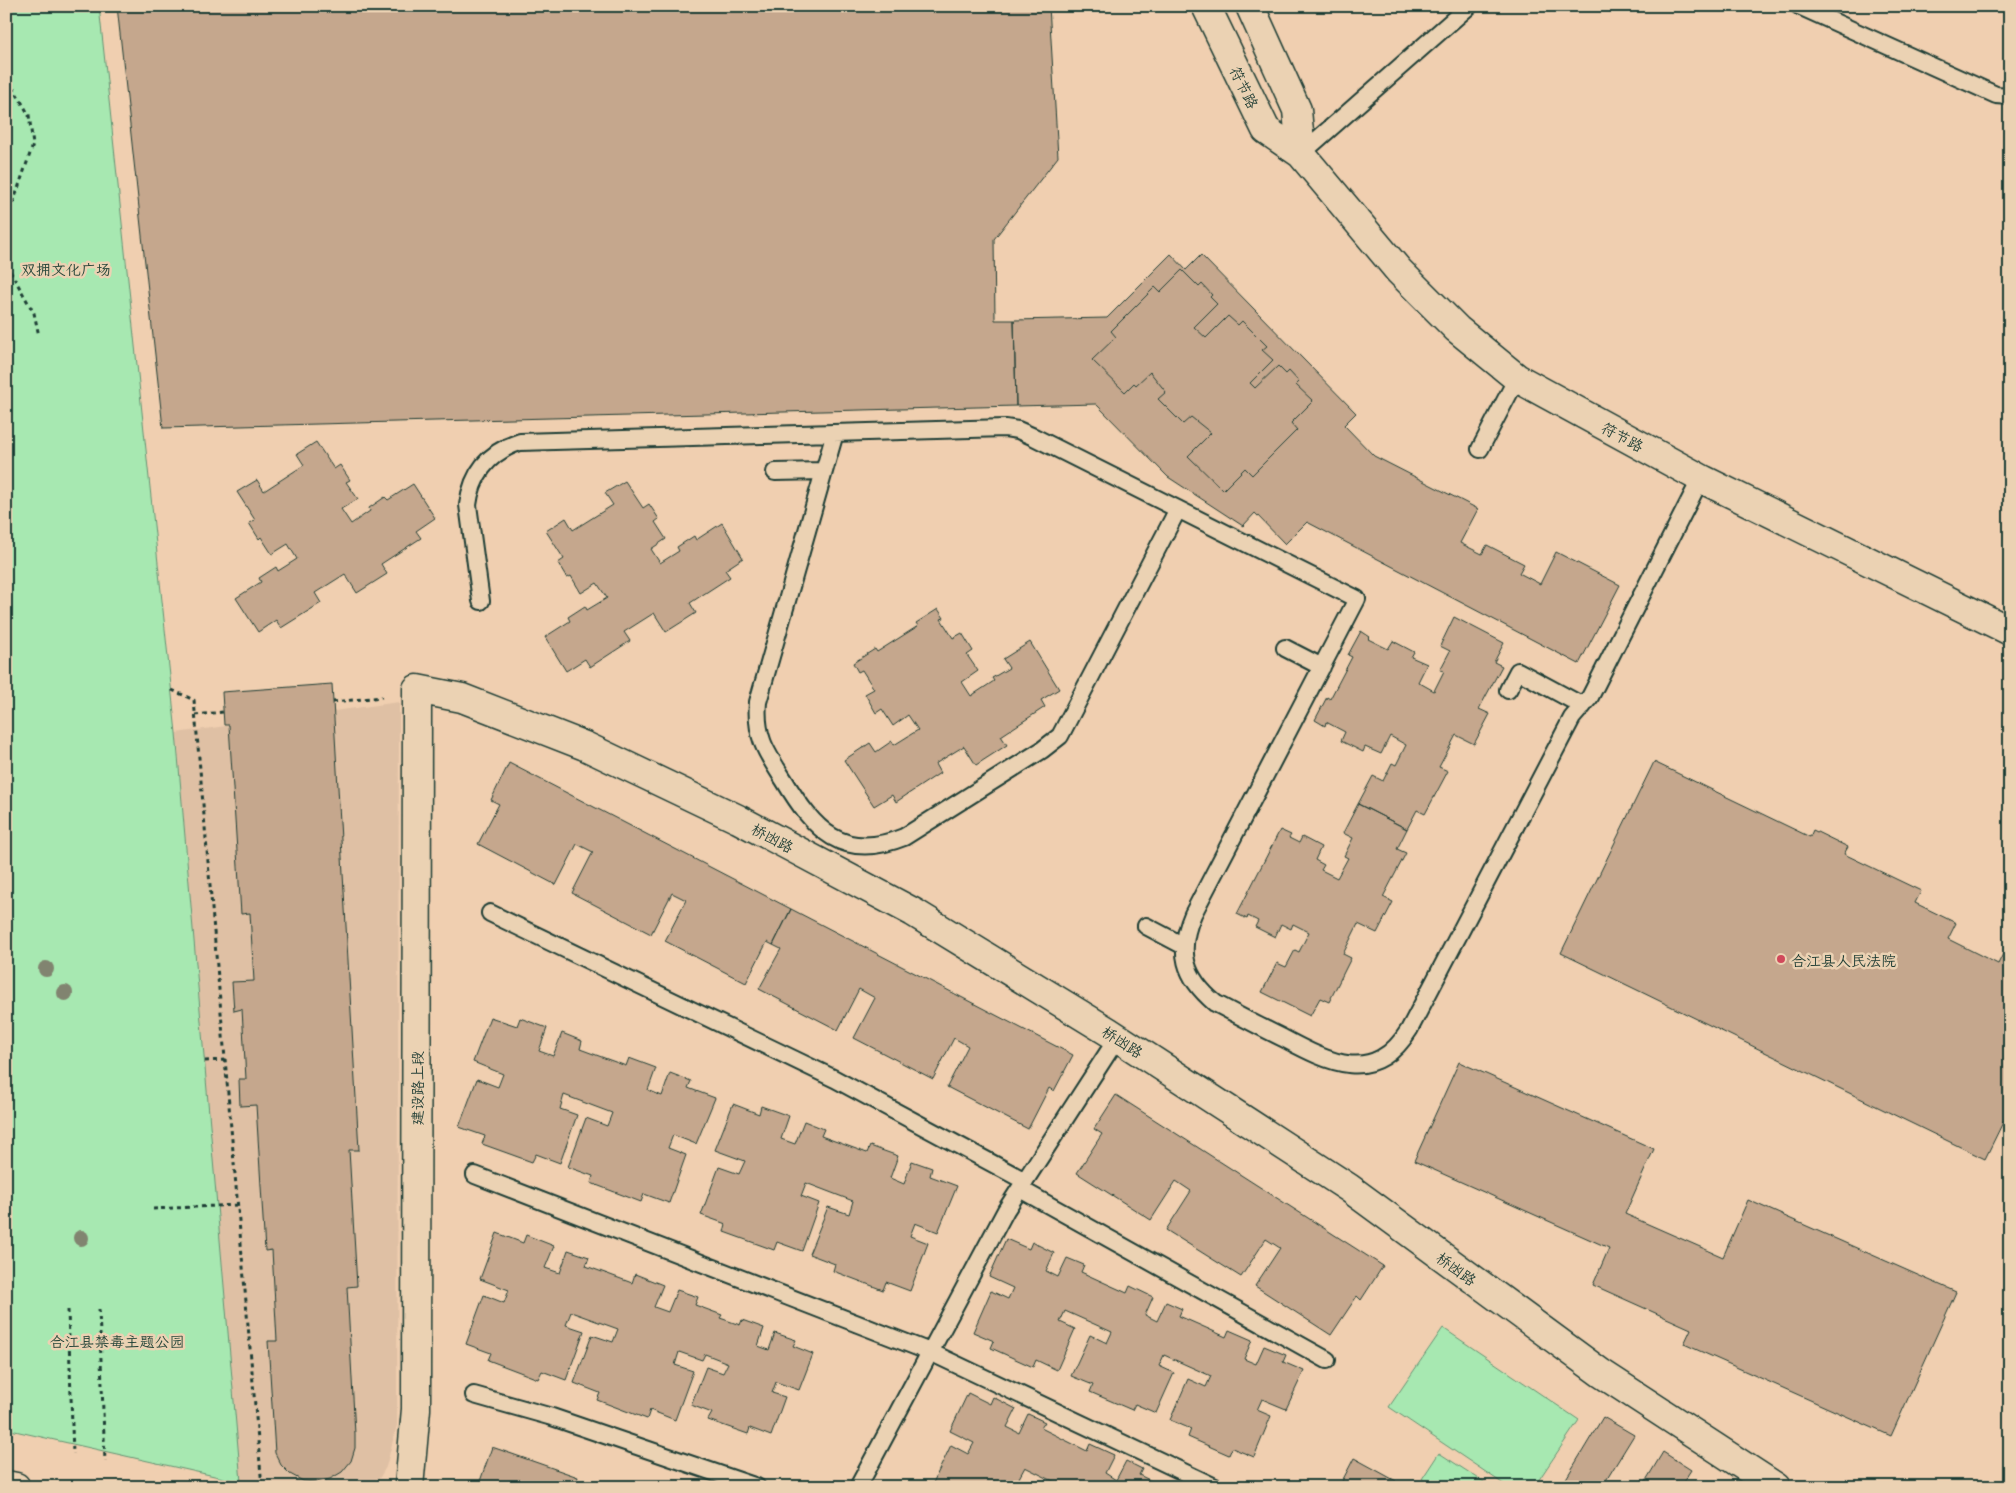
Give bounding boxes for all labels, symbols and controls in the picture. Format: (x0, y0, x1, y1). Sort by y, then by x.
street label: 符节路 (1225, 62, 1265, 112)
park label: 双拥文化广场 (21, 257, 111, 280)
street label: 符节路 (1598, 415, 1648, 457)
street label: 桥凼路 (748, 816, 798, 858)
place label: 合江县人民法院 (1791, 948, 1896, 971)
marker: 合江县人民法院 (1775, 953, 1787, 965)
street label: 桥凼路 (1098, 1019, 1148, 1063)
street label: 建设路上段 (405, 1050, 428, 1126)
street label: 桥凼路 (1432, 1245, 1482, 1291)
park label: 合江县禁毒主题公园 (49, 1329, 185, 1352)

